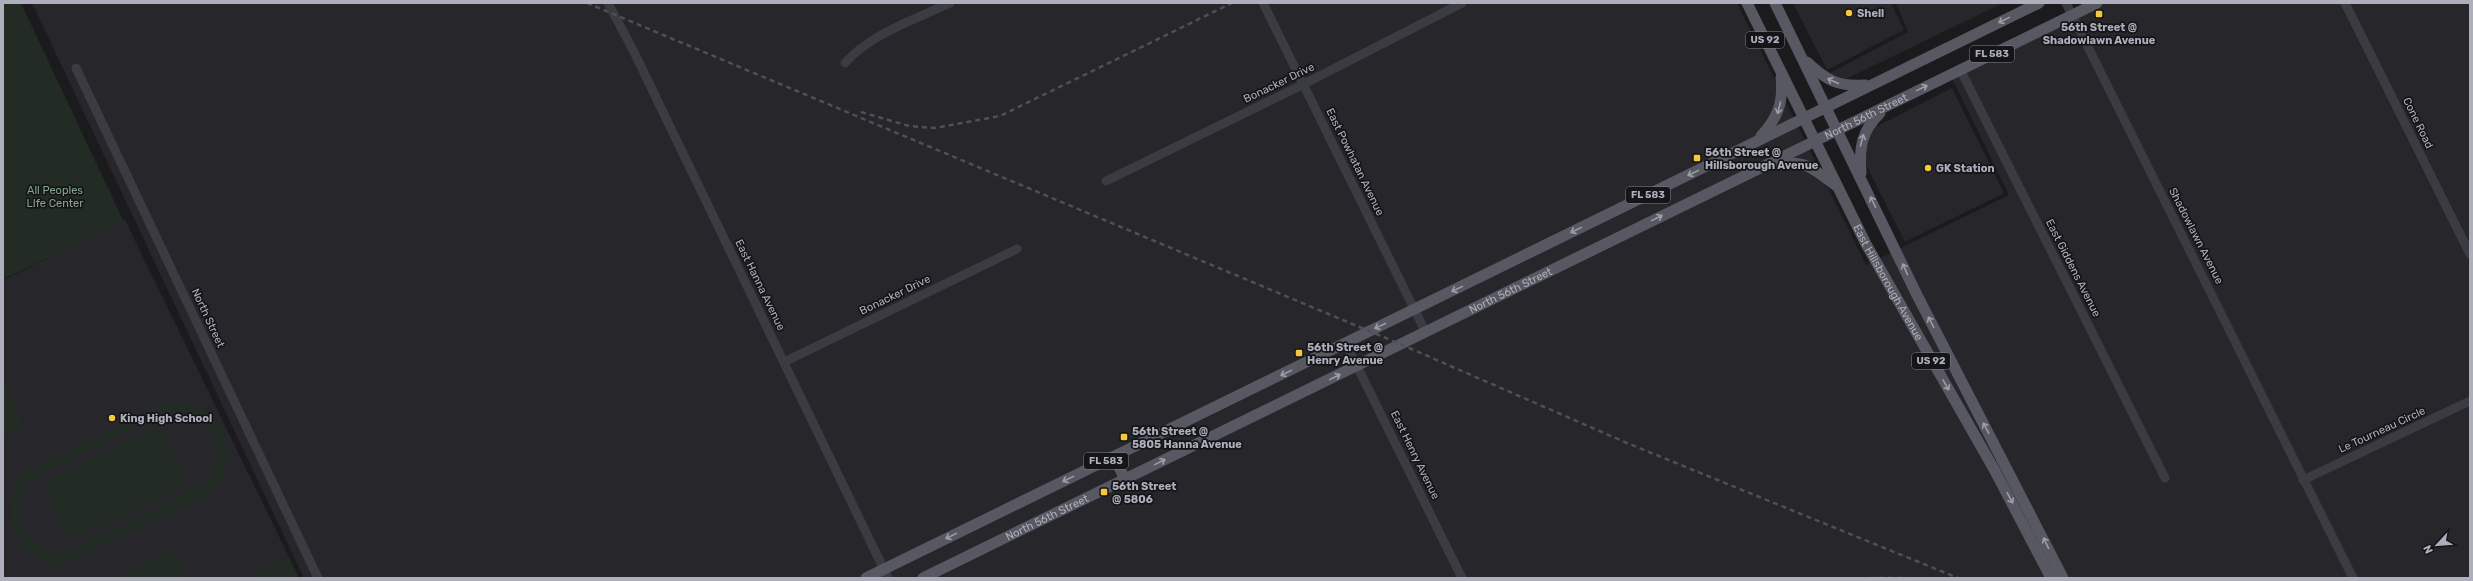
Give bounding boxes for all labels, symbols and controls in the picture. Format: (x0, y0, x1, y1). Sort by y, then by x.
place label: Shell (1857, 7, 1884, 20)
marker: Shell (1844, 8, 1854, 18)
marker: 56th Street @ Shadowlawn Avenue (2094, 9, 2104, 19)
one-way arrow (1998, 17, 2010, 24)
place label: 56th Street @ Shadowlawn Avenue (2043, 21, 2156, 47)
road number: US 92 (1746, 32, 1784, 48)
road number: FL 583 (1970, 46, 2014, 62)
street label: Bonacker Drive (1241, 60, 1317, 106)
one-way arrow (1828, 77, 1840, 84)
one-way arrow (1916, 84, 1928, 91)
street label: North 56th Street (1822, 90, 1910, 142)
street label: Cone Road (2400, 95, 2436, 151)
one-way arrow (1775, 101, 1782, 114)
street label: East Powhatan Avenue (1323, 106, 1387, 218)
one-way arrow (1859, 134, 1866, 147)
place label: 56th Street @ Hillsborough Avenue (1705, 146, 1819, 172)
marker: 56th Street @ Hillsborough Avenue (1692, 153, 1702, 163)
place label: GK Station (1936, 162, 1994, 175)
marker: GK Station (1923, 163, 1933, 173)
one-way arrow (1687, 170, 1699, 177)
park label: All Peoples LIfe Center (27, 184, 84, 210)
street label: Shadowlawn Avenue (2166, 186, 2226, 286)
road number: FL 583 (1626, 187, 1670, 203)
one-way arrow (1869, 196, 1876, 208)
one-way arrow (1651, 214, 1663, 221)
street label: East Giddens Avenue (2043, 217, 2103, 319)
street label: East Hillsborough Avenue (1851, 222, 1926, 343)
one-way arrow (1571, 227, 1583, 234)
street label: East Hanna Avenue (732, 237, 788, 333)
one-way arrow (1901, 263, 1908, 275)
street label: North 56th Street (1467, 264, 1555, 316)
street label: Bonacker Drive (857, 272, 933, 318)
street label: North Street (189, 286, 228, 350)
one-way arrow (1452, 286, 1464, 293)
one-way arrow (1927, 316, 1934, 328)
one-way arrow (1374, 323, 1386, 330)
place label: 56th Street @ Henry Avenue (1307, 341, 1384, 367)
marker: 56th Street @ Henry Avenue (1294, 348, 1304, 358)
road number: US 92 (1912, 353, 1950, 369)
one-way arrow (1280, 370, 1292, 377)
one-way arrow (1329, 372, 1341, 380)
one-way arrow (1942, 379, 1950, 391)
street label: Le Tourneau Circle (2337, 404, 2427, 456)
street label: East Henry Avenue (1388, 409, 1442, 501)
place label: King High School (120, 412, 212, 425)
marker: King High School (107, 413, 117, 423)
one-way arrow (1982, 422, 1990, 434)
place label: 56th Street @ 5805 Hanna Avenue (1132, 425, 1242, 451)
marker: 56th Street @ 5805 Hanna Avenue (1119, 432, 1129, 442)
road number: FL 583 (1084, 453, 1128, 469)
one-way arrow (1154, 458, 1166, 465)
one-way arrow (1063, 476, 1075, 483)
place label: 56th Street @ 5806 (1112, 480, 1176, 506)
marker: 56th Street @ 5806 (1099, 487, 1109, 497)
street label: North 56th Street (1003, 491, 1091, 543)
one-way arrow (2007, 492, 2015, 504)
north arrow (2417, 525, 2457, 565)
one-way arrow (946, 533, 958, 540)
one-way arrow (2042, 537, 2049, 549)
text: N (2421, 543, 2436, 556)

